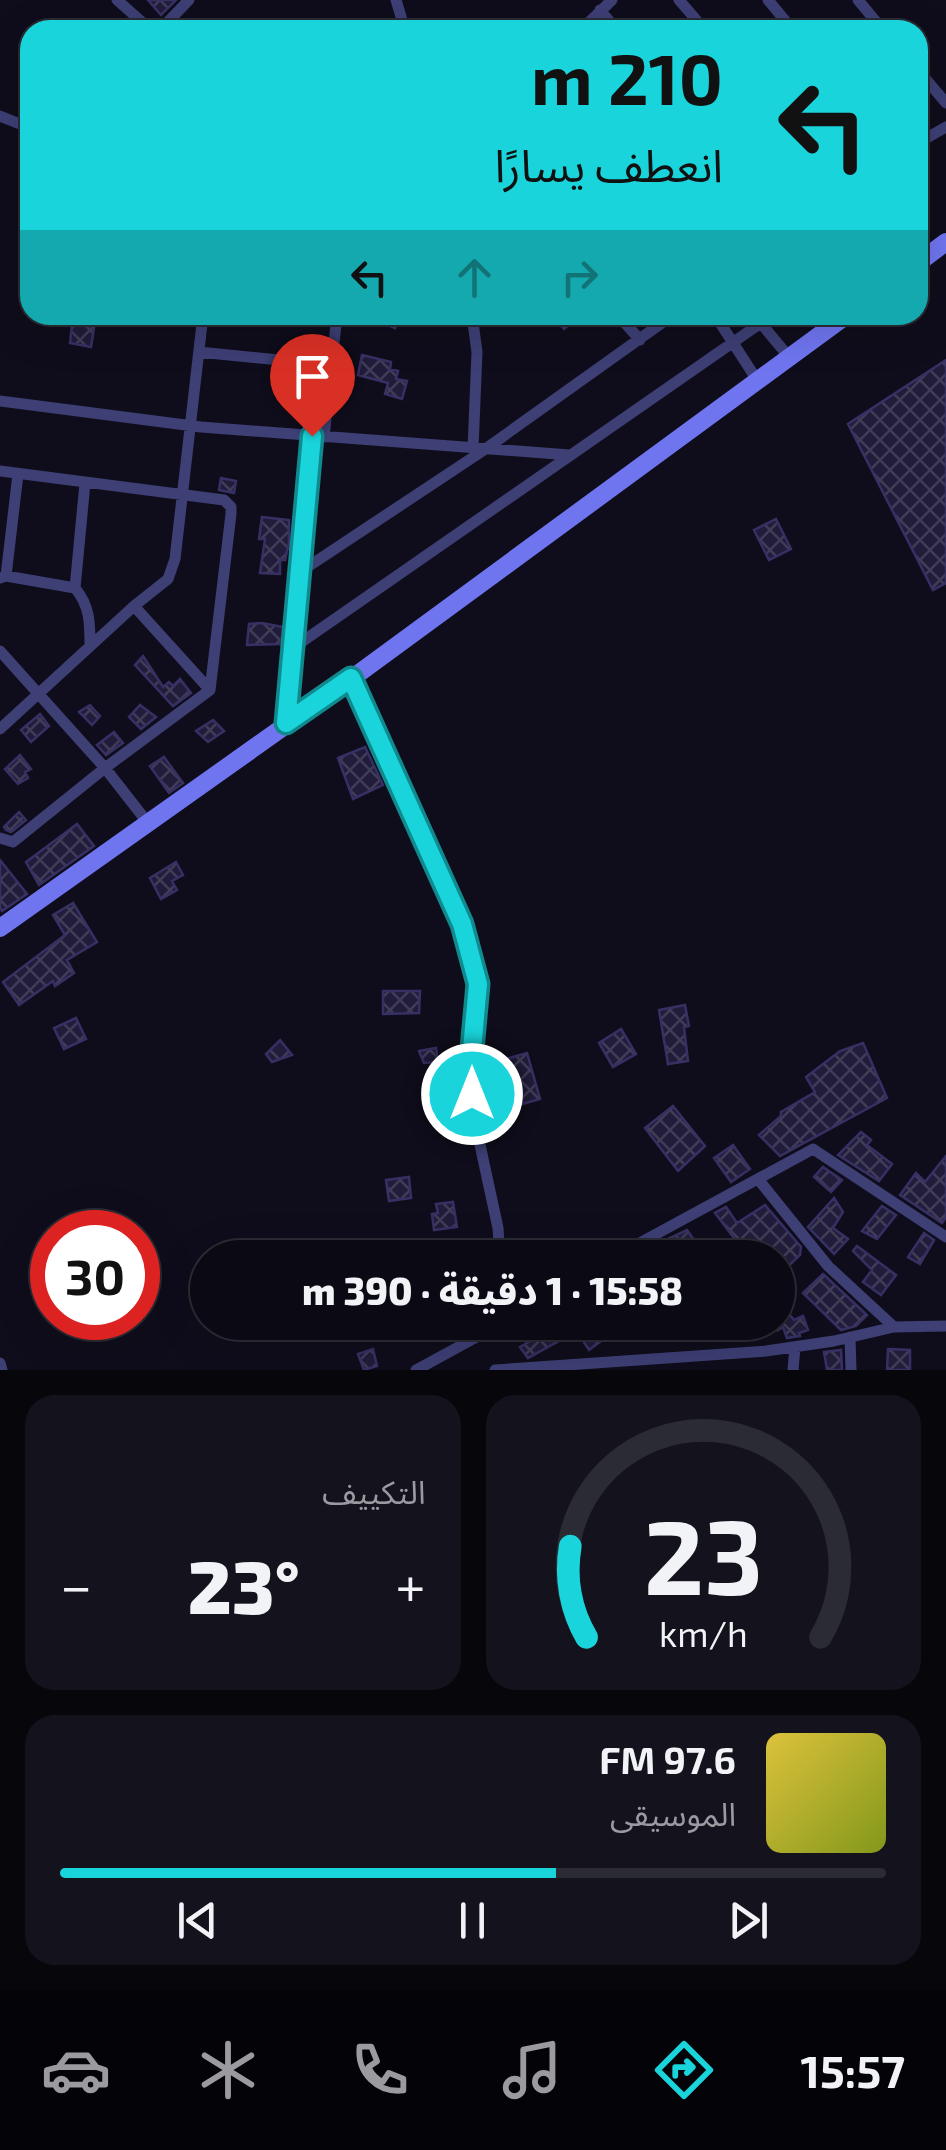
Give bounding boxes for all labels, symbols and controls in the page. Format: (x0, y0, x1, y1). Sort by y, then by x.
text: 210 m (531, 35, 723, 119)
icon: left (758, 60, 888, 190)
text: انعطف يسارًا (494, 137, 723, 191)
icon: left (342, 250, 397, 305)
icon: ahead (447, 250, 502, 305)
icon: right (552, 250, 607, 305)
pin (270, 334, 355, 437)
icon: arrive (285, 349, 340, 404)
position arrow (420, 1042, 524, 1146)
speed limit sign: 30 (30, 1210, 160, 1340)
text: 15:58 · 1 دقيقة · 390 m (302, 1267, 683, 1313)
text: التكييف (322, 1472, 426, 1510)
text: 23 (644, 1491, 763, 1616)
text: 23° (188, 1539, 300, 1629)
text: − (60, 1551, 92, 1617)
text: + (395, 1551, 425, 1617)
text: km/h (659, 1611, 748, 1654)
text: 97.6 FM (599, 1736, 736, 1782)
text: الموسيقى (610, 1794, 736, 1832)
icon: previous (170, 1893, 225, 1948)
icon: pause (445, 1893, 500, 1948)
icon: next (721, 1893, 776, 1948)
icon: car (41, 2035, 111, 2105)
icon: climate (193, 2035, 263, 2105)
icon: phone (345, 2035, 415, 2105)
icon: music (497, 2035, 567, 2105)
icon: directions (649, 2035, 719, 2105)
text: 15:57 (801, 2043, 905, 2097)

